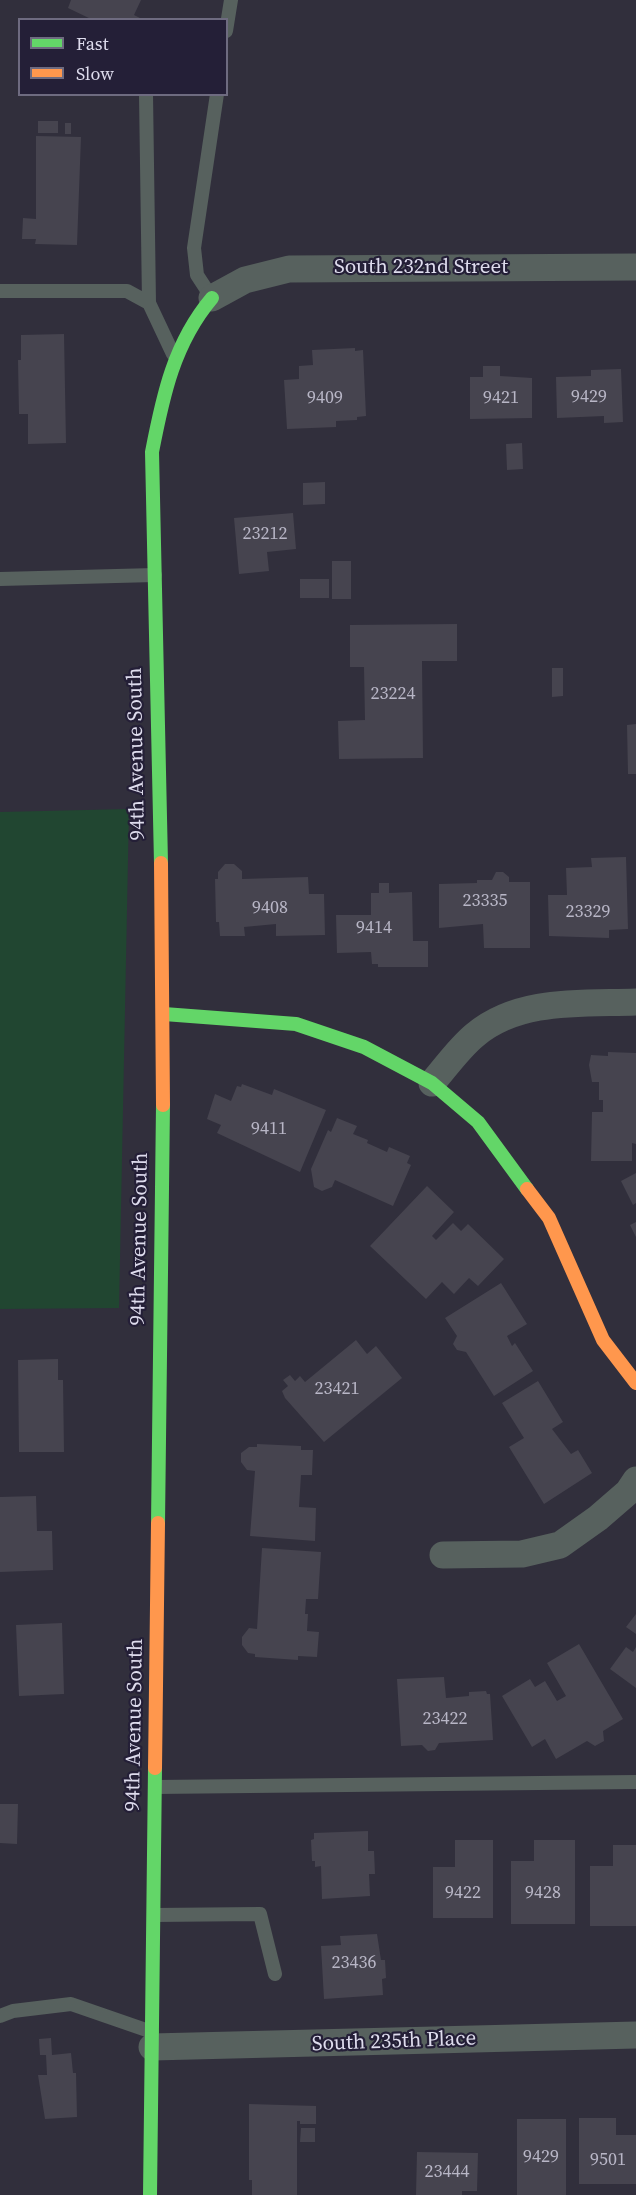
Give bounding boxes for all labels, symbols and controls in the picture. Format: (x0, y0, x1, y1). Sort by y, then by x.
legend (18, 18, 228, 96)
text: Fast (76, 31, 109, 56)
text: Slow (76, 61, 114, 86)
street label: South 232nd Street (334, 255, 508, 281)
house number: 9429 (571, 386, 607, 408)
house number: 9409 (307, 387, 343, 409)
house number: 9421 (483, 387, 519, 409)
house number: 23212 (243, 523, 287, 545)
street label: 94th Avenue South (123, 667, 151, 841)
house number: 23224 (371, 683, 415, 705)
house number: 23335 (463, 890, 507, 912)
house number: 9408 (252, 897, 288, 919)
house number: 23329 (566, 901, 610, 923)
house number: 9414 (356, 917, 392, 939)
house number: 9411 (251, 1118, 287, 1140)
street label: 94th Avenue South (126, 1152, 154, 1326)
house number: 23421 (315, 1378, 359, 1400)
street label: 94th Avenue South (121, 1638, 149, 1812)
house number: 23422 (423, 1708, 467, 1730)
house number: 9422 (445, 1882, 481, 1904)
house number: 9428 (525, 1882, 561, 1904)
house number: 23436 (332, 1952, 376, 1974)
street label: South 235th Place (311, 2027, 477, 2057)
house number: 9429 (523, 2146, 559, 2168)
house number: 9501 (590, 2149, 626, 2171)
house number: 23444 (425, 2161, 469, 2183)

